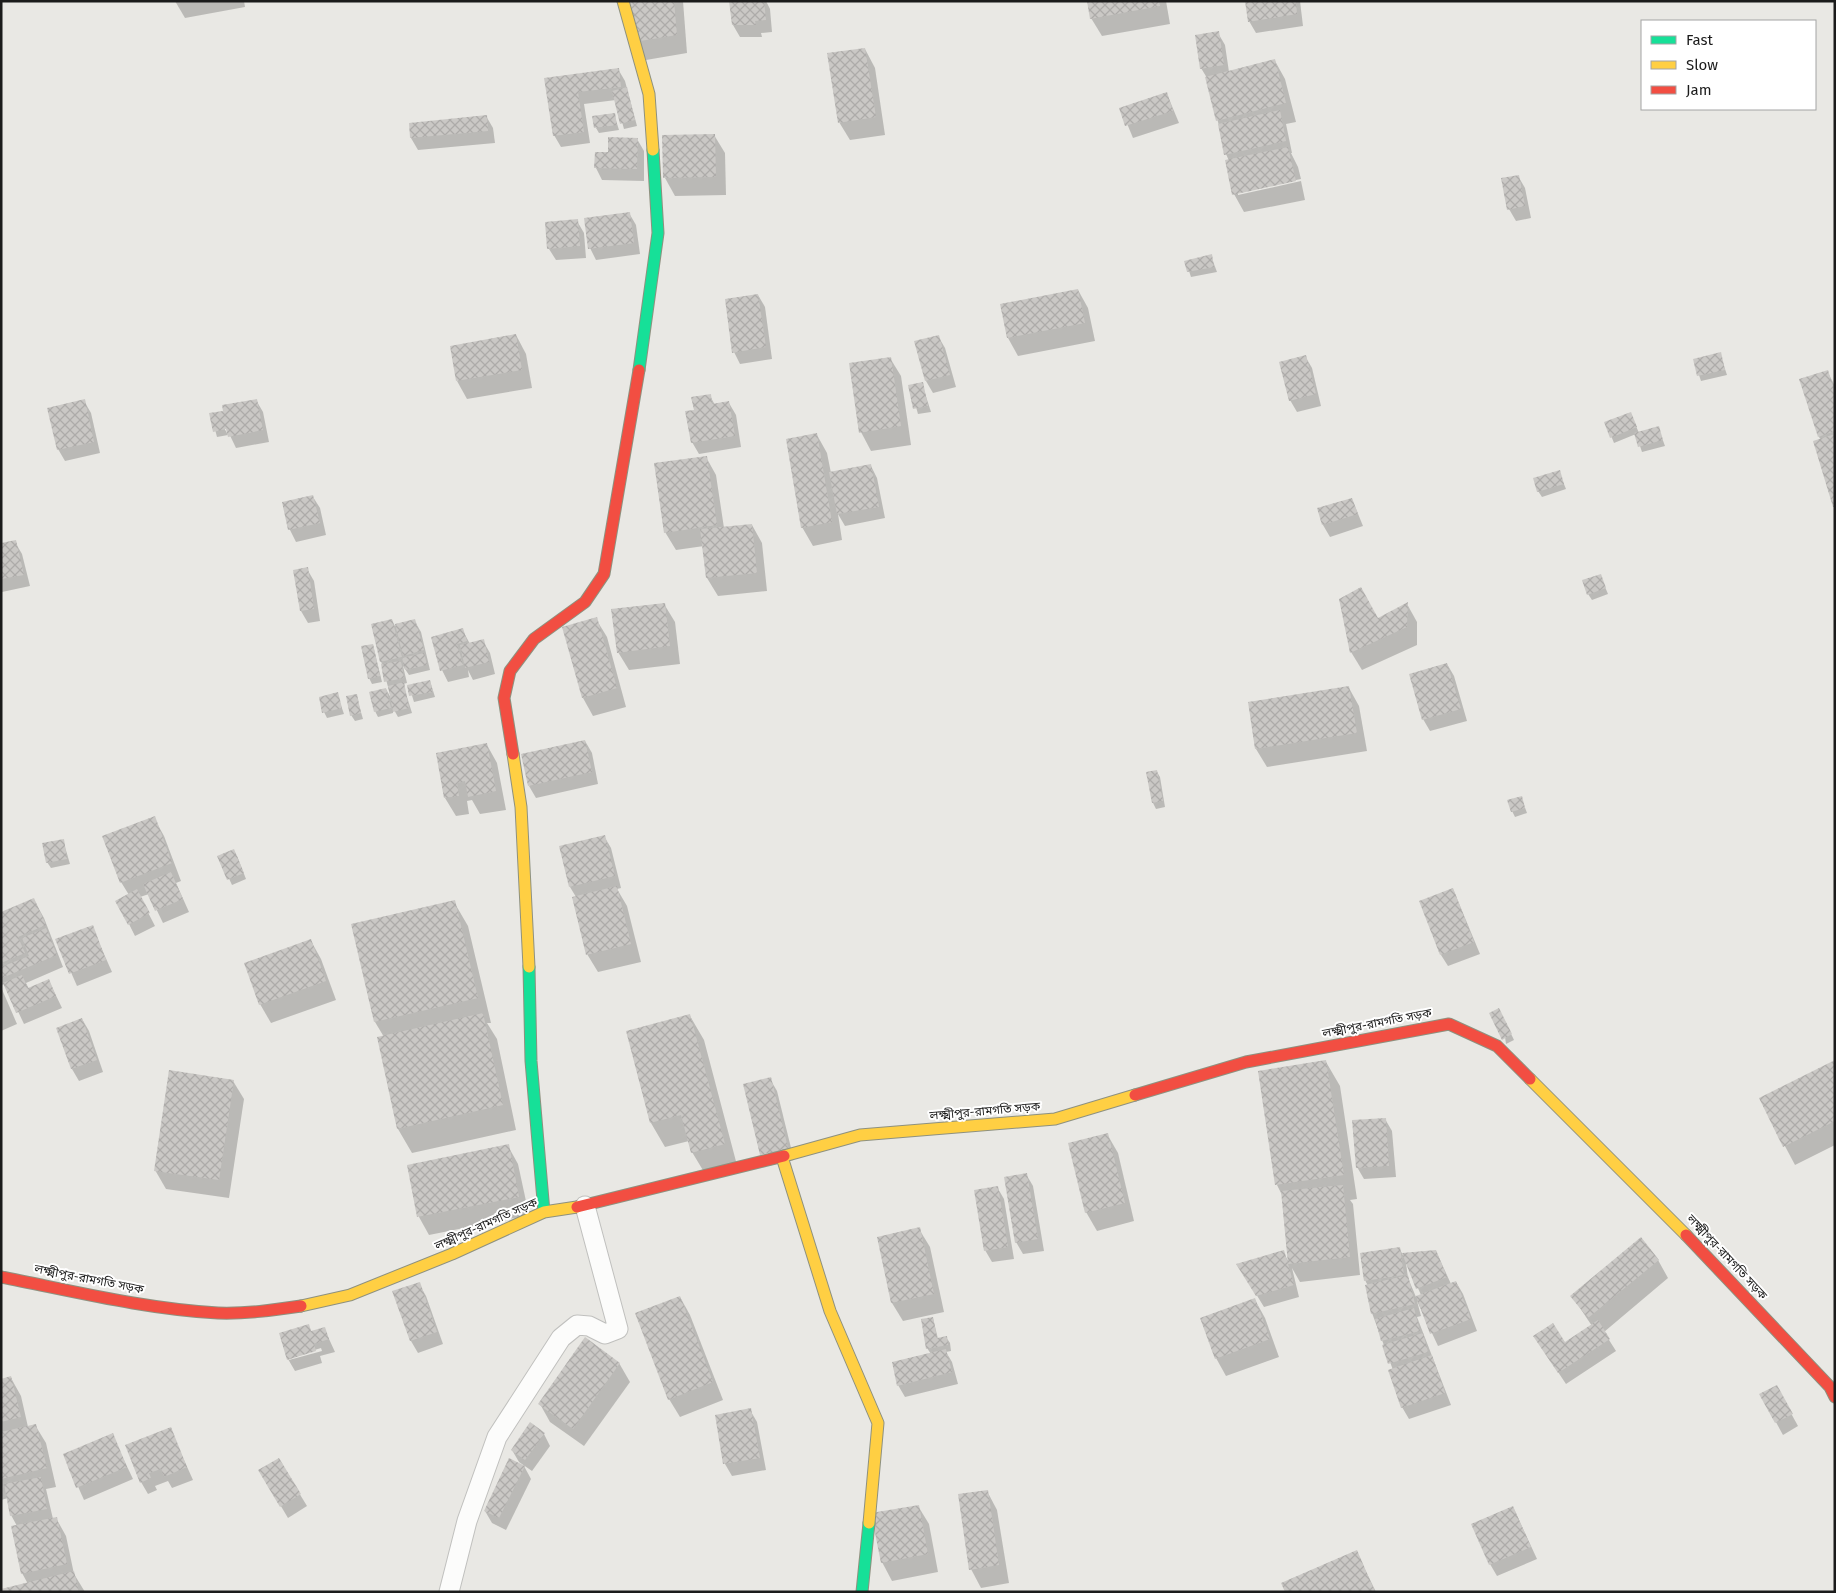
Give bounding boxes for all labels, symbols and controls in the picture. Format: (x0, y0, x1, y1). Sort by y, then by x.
legend (1641, 20, 1816, 110)
text: Fast (1686, 31, 1713, 49)
text: Slow (1686, 56, 1718, 74)
text: Jam (1686, 81, 1712, 99)
street label: লক্ষ্মীপুর-রামগতি সড়ক (1320, 1004, 1433, 1042)
street label: লক্ষ্মীপুর-রামগতি সড়ক (928, 1098, 1041, 1124)
street label: লক্ষ্মীপুর-রামগতি সড়ক (431, 1194, 540, 1254)
street label: লক্ষ্মীপুর-রামগতি সড়ক (1683, 1210, 1771, 1303)
street label: লক্ষ্মীপুর-রামগতি সড়ক (32, 1260, 145, 1298)

